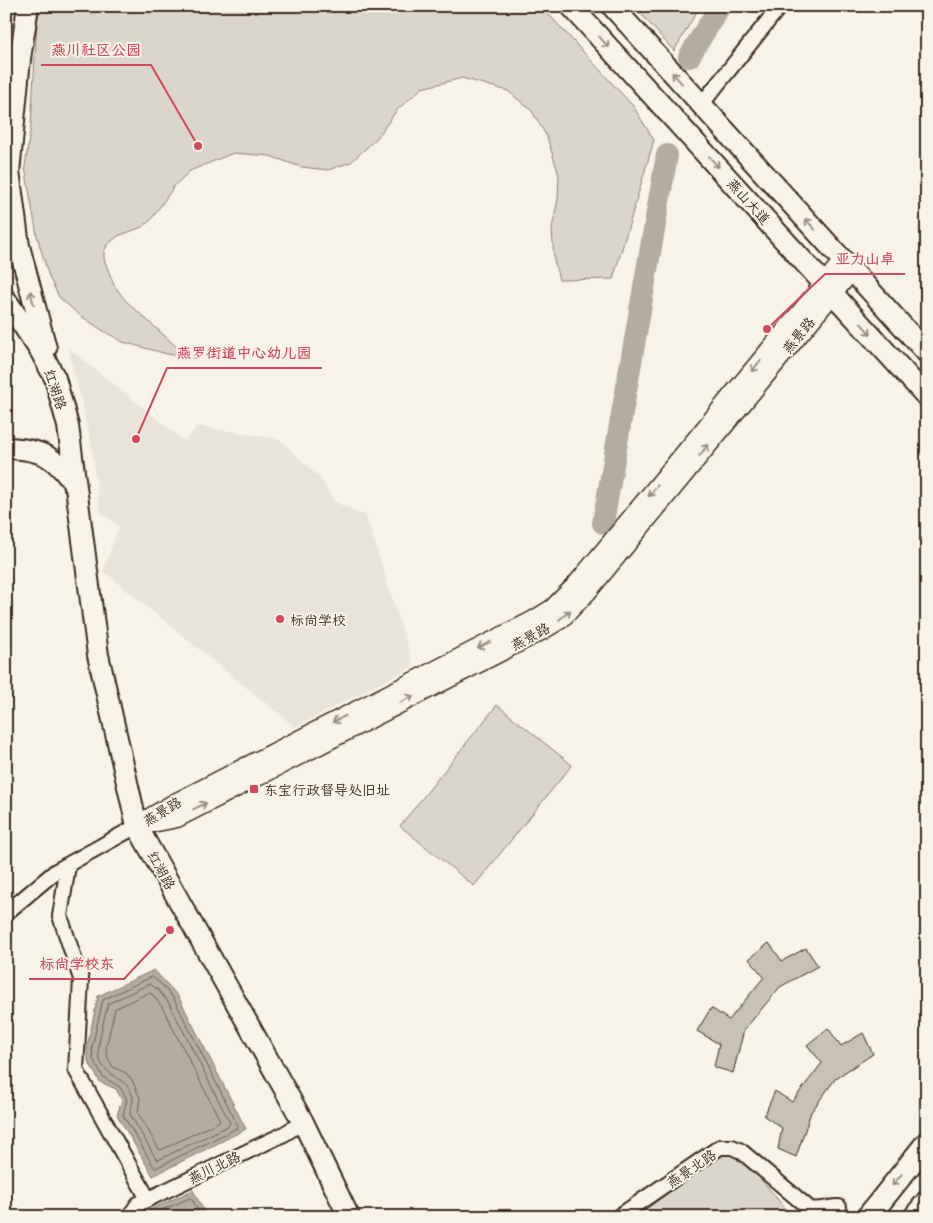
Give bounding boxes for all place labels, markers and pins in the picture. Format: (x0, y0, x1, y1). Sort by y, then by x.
callout: 燕川社区公园 (41, 35, 151, 65)
callout: 亚力山卓 (825, 244, 905, 274)
callout: 燕罗街道中心幼儿园 (167, 338, 322, 368)
place label: 标尚学校 (290, 610, 346, 629)
marker: 标尚学校 (274, 613, 286, 625)
place label: 东宝行政督导处旧址 (264, 780, 390, 799)
marker: 东宝行政督导处旧址 (248, 783, 260, 795)
callout: 标尚学校东 (29, 949, 124, 979)

